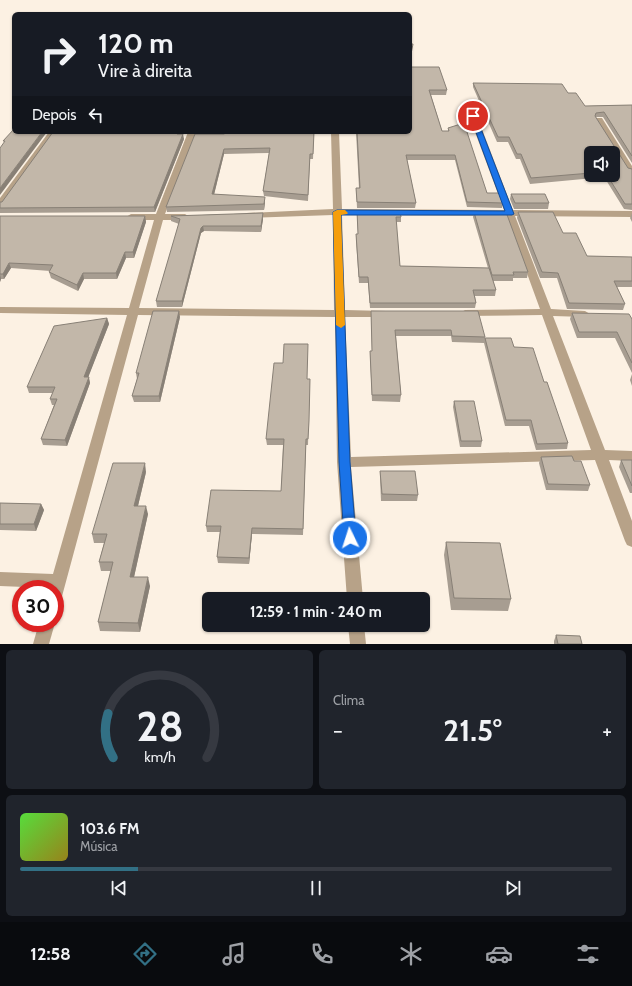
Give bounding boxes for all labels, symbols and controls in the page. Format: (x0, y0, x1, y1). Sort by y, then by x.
text: 120 m (98, 26, 174, 60)
icon: right (32, 28, 84, 80)
text: Vire à direita (98, 60, 192, 82)
pin (456, 99, 490, 133)
icon: left (85, 104, 107, 126)
icon: arrive (462, 105, 484, 127)
text: Depois (32, 106, 77, 124)
map controls (584, 146, 620, 182)
button: sound (584, 146, 620, 182)
position arrow (329, 517, 371, 559)
speed limit sign: 30 (12, 580, 64, 632)
text: 12:59 · 1 min · 240 m (250, 603, 382, 621)
text: Clima (333, 692, 364, 708)
text: 28 (136, 700, 183, 750)
text: 21.5° (443, 712, 502, 749)
text: − (333, 717, 343, 744)
text: + (602, 717, 612, 744)
text: km/h (144, 747, 175, 765)
text: 103.6 FM (80, 820, 139, 838)
text: Música (80, 838, 118, 854)
icon: previous (108, 877, 130, 899)
icon: pause (305, 877, 327, 899)
icon: next (502, 877, 524, 899)
icon: directions (131, 940, 159, 968)
icon: music (220, 940, 248, 968)
icon: phone (308, 940, 336, 968)
icon: climate (397, 940, 425, 968)
icon: car (485, 940, 513, 968)
icon: filters (574, 940, 602, 968)
text: 12:58 (30, 943, 71, 965)

